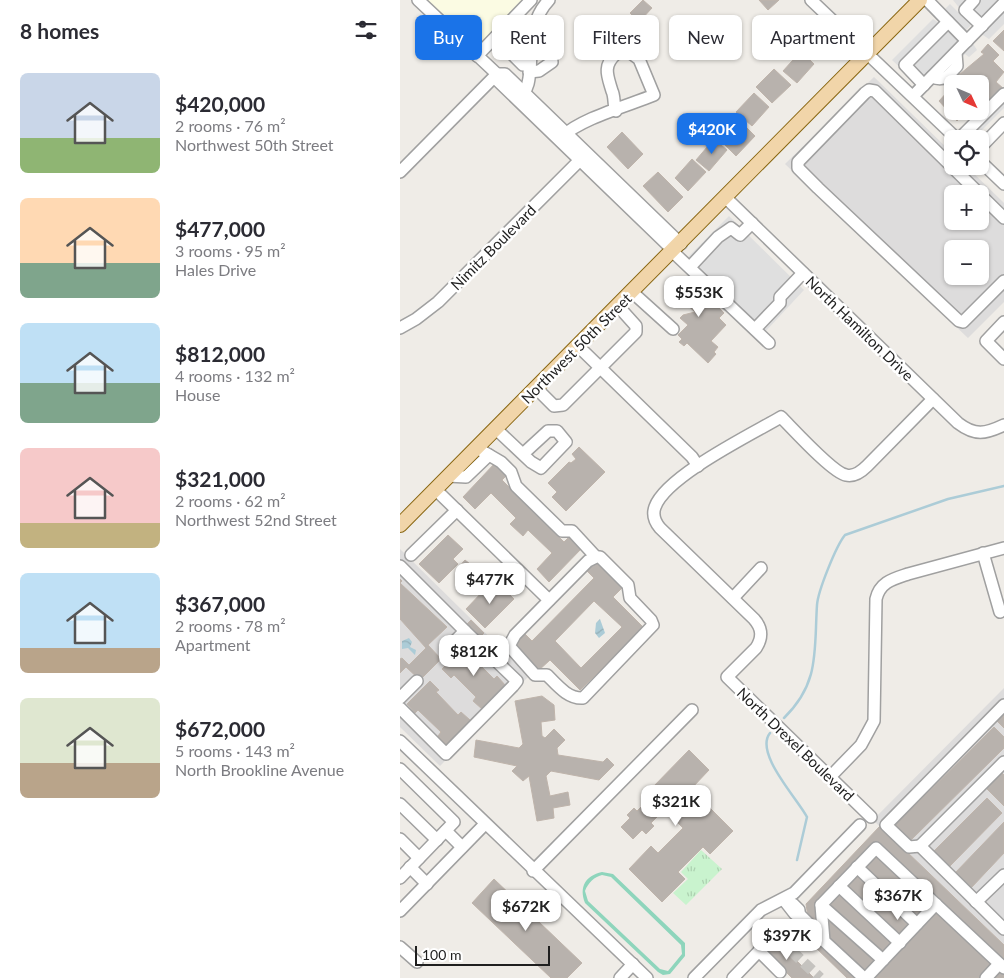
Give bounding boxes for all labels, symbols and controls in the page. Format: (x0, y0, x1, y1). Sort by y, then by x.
chip: Buy (415, 15, 482, 60)
chip: Rent (492, 15, 564, 60)
chip: Filters (574, 15, 659, 60)
chip: New (669, 15, 742, 60)
chip: Apartment (752, 15, 873, 60)
icon: filters (352, 16, 380, 44)
text: 8 homes (20, 18, 99, 43)
north arrow (944, 75, 989, 120)
map controls (944, 75, 989, 285)
text: $420,000 (175, 91, 265, 116)
icon: home (60, 93, 120, 153)
pin: $420K (677, 112, 747, 155)
text: 2 rooms · 76 m² (175, 116, 286, 135)
text: $420K (688, 119, 736, 138)
button: locate (944, 130, 989, 175)
text: Northwest 50th Street (175, 135, 334, 154)
button: + (944, 185, 989, 230)
street label: Nimitz Boulevard (447, 201, 539, 293)
text: $477,000 (175, 216, 265, 241)
icon: home (60, 218, 120, 278)
button: − (944, 240, 989, 285)
text: 3 rooms · 95 m² (175, 241, 286, 260)
text: Hales Drive (175, 260, 256, 279)
street label: North Hamilton Drive (802, 272, 918, 384)
pin: $553K (664, 276, 734, 318)
text: $553K (675, 282, 723, 301)
street label: Northwest 50th Street (517, 289, 635, 407)
text: $812,000 (175, 341, 265, 366)
icon: home (60, 343, 120, 403)
text: 4 rooms · 132 m² (175, 366, 295, 385)
text: House (175, 385, 220, 404)
text: $321,000 (175, 466, 265, 491)
icon: home (60, 468, 120, 528)
text: 2 rooms · 62 m² (175, 491, 286, 510)
text: Northwest 52nd Street (175, 510, 337, 529)
pin: $477K (455, 562, 525, 605)
text: $477K (466, 569, 514, 588)
text: $367,000 (175, 591, 265, 616)
icon: home (60, 593, 120, 653)
text: 2 rooms · 78 m² (175, 616, 286, 635)
pin: $812K (439, 634, 509, 677)
text: Apartment (175, 635, 250, 654)
text: $812K (450, 641, 498, 660)
street label: North Drexel Boulevard (734, 683, 858, 805)
text: $672,000 (175, 716, 265, 741)
icon: home (60, 718, 120, 778)
text: 5 rooms · 143 m² (175, 741, 295, 760)
text: North Brookline Avenue (175, 760, 344, 779)
pin: $321K (641, 784, 711, 827)
text: $321K (652, 791, 700, 810)
pin: $367K (863, 878, 933, 921)
text: $367K (874, 885, 922, 904)
pin: $672K (491, 890, 561, 932)
text: $672K (502, 896, 550, 915)
pin: $397K (752, 918, 822, 961)
text: $397K (763, 925, 811, 944)
scale bar (415, 943, 550, 966)
text: 100 m (422, 946, 461, 963)

